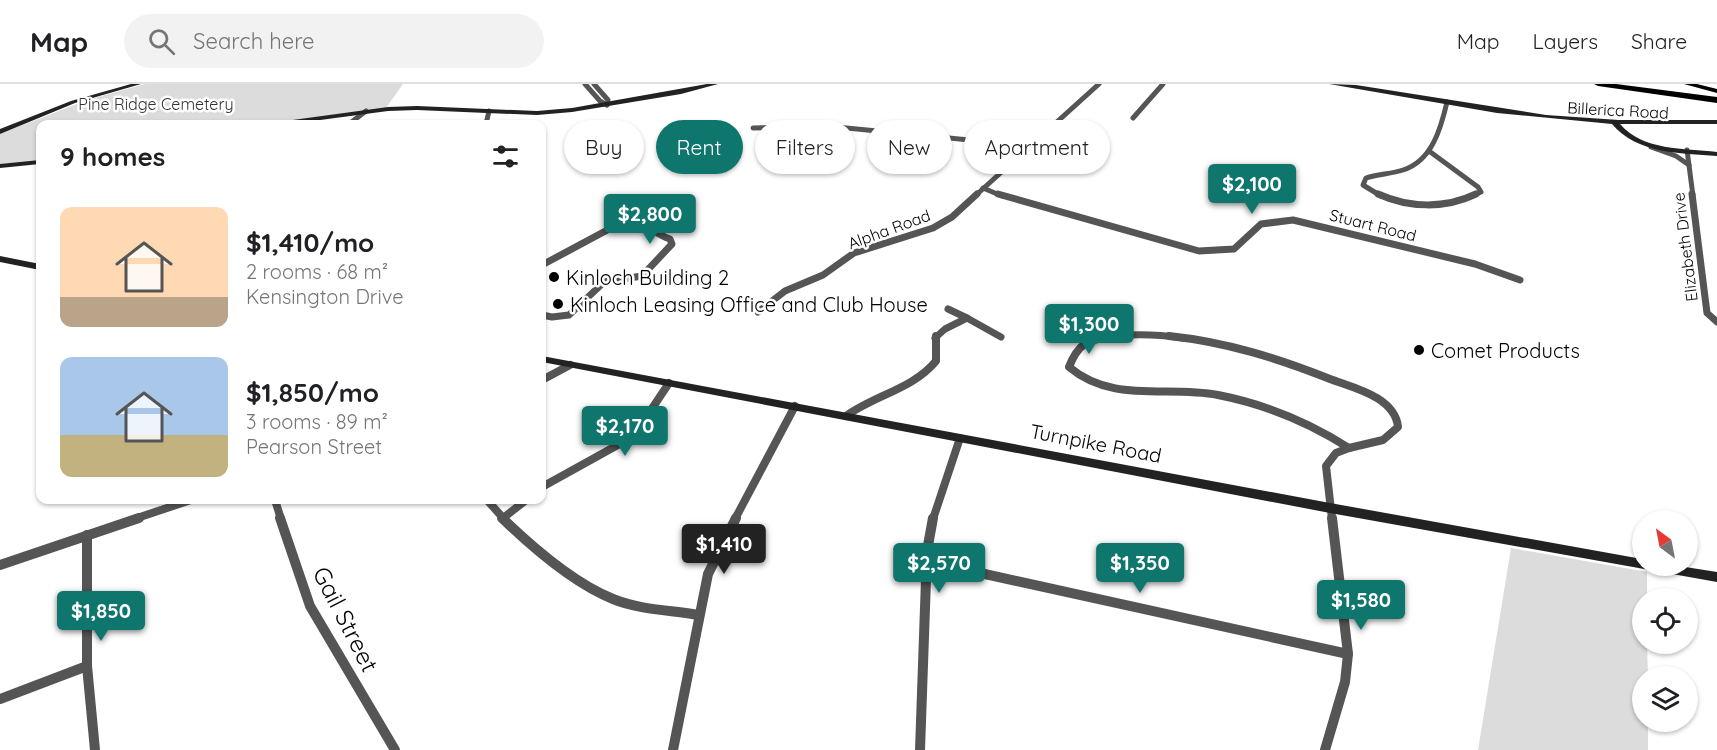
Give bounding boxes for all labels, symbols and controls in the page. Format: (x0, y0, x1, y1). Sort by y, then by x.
search box (124, 14, 544, 68)
text: Map (30, 24, 88, 59)
icon: search (145, 25, 178, 58)
text: Search here (193, 27, 315, 55)
text: Map (1457, 28, 1500, 54)
text: Layers (1533, 28, 1598, 54)
text: Share (1631, 28, 1687, 54)
park label: Pine Ridge Cemetery (78, 94, 234, 114)
street label: Billerica Road (1567, 97, 1669, 123)
chip: Buy (564, 120, 644, 174)
chip: Rent (656, 120, 743, 174)
chip: Filters (755, 120, 855, 174)
chip: New (867, 120, 952, 174)
chip: Apartment (964, 120, 1110, 174)
text: 9 homes (60, 140, 165, 173)
icon: filters (489, 140, 522, 173)
pin: $2,100 (1203, 164, 1301, 215)
text: $2,100 (1222, 171, 1282, 196)
street label: Elizabeth Drive (1668, 191, 1702, 303)
pin: $2,800 (601, 194, 699, 245)
text: $2,800 (618, 201, 682, 226)
street label: Alpha Road (845, 205, 933, 253)
street label: Stuart Road (1327, 205, 1419, 245)
text: $1,410/mo (246, 226, 374, 259)
icon: home (108, 231, 180, 303)
text: 2 rooms · 68 m² (246, 259, 388, 284)
place label: Kinloch Building 2 (566, 265, 729, 290)
marker: Kinloch Building 2 (547, 270, 561, 284)
text: Kensington Drive (246, 284, 404, 309)
place label: Kinloch Leasing Office and Club House (570, 292, 928, 317)
marker: Kinloch Leasing Office and Club House (551, 297, 565, 311)
pin: $1,300 (1040, 304, 1138, 355)
text: $1,300 (1059, 311, 1119, 336)
place label: Comet Products (1431, 338, 1580, 363)
marker: Comet Products (1412, 343, 1426, 357)
text: $1,850/mo (246, 376, 379, 409)
icon: home (108, 381, 180, 453)
pin: $2,170 (576, 406, 674, 457)
text: 3 rooms · 89 m² (246, 409, 388, 434)
text: $2,170 (596, 413, 654, 438)
street label: Turnpike Road (1028, 418, 1164, 468)
text: Pearson Street (246, 434, 382, 459)
north arrow (1632, 510, 1698, 576)
map controls (1632, 510, 1698, 732)
pin: $1,410 (675, 524, 773, 575)
text: $1,410 (696, 531, 752, 556)
pin: $2,570 (890, 543, 988, 594)
pin: $1,350 (1091, 543, 1189, 594)
text: $2,570 (907, 550, 971, 575)
text: $1,350 (1110, 550, 1170, 575)
street label: Gail Street (307, 561, 385, 677)
pin: $1,580 (1312, 580, 1410, 631)
text: $1,580 (1331, 587, 1391, 612)
button: locate (1632, 588, 1698, 654)
pin: $1,850 (52, 591, 150, 642)
text: $1,850 (71, 598, 131, 623)
button: layers (1632, 666, 1698, 732)

